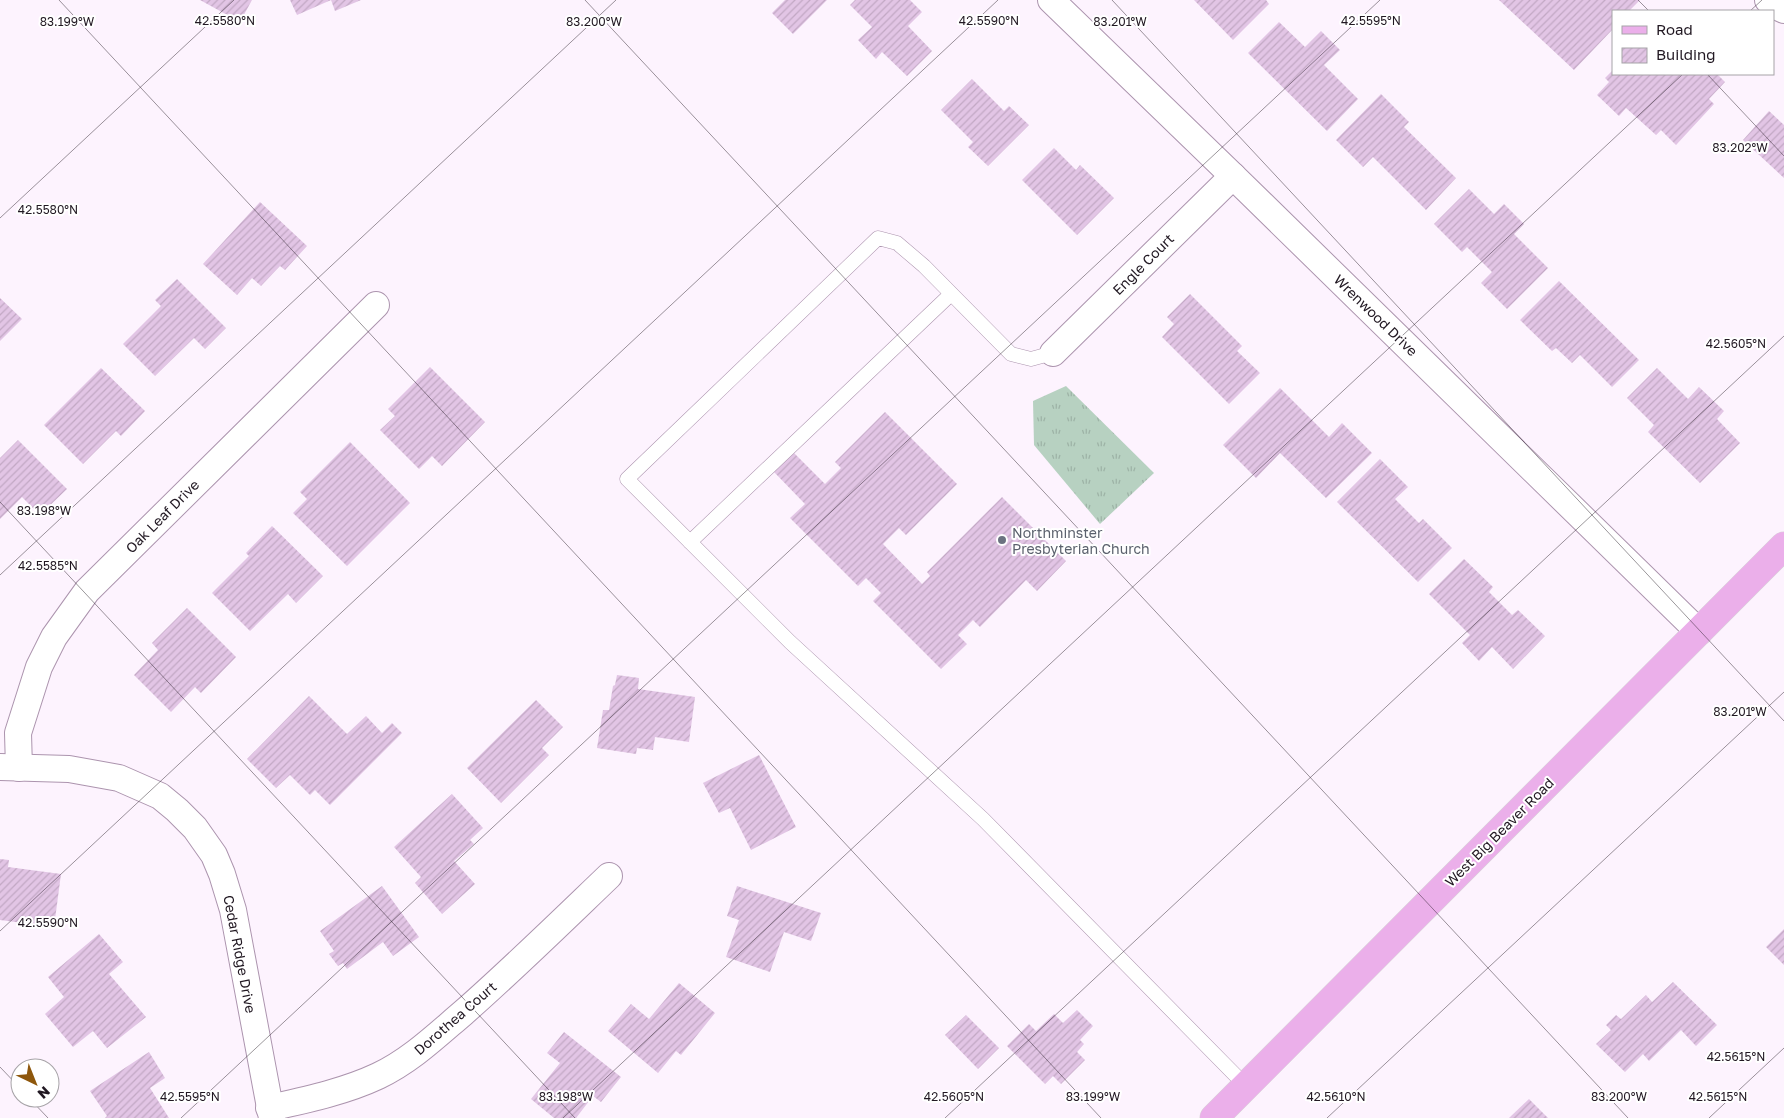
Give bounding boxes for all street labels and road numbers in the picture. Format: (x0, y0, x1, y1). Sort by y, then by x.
street label: Engle Court (1109, 230, 1177, 298)
street label: Wrenwood Drive (1331, 271, 1421, 359)
street label: Oak Leaf Drive (122, 476, 202, 556)
street label: West Big Beaver Road (1441, 774, 1557, 890)
street label: Cedar Ridge Drive (220, 894, 260, 1014)
street label: Dorothea Court (410, 978, 500, 1058)

